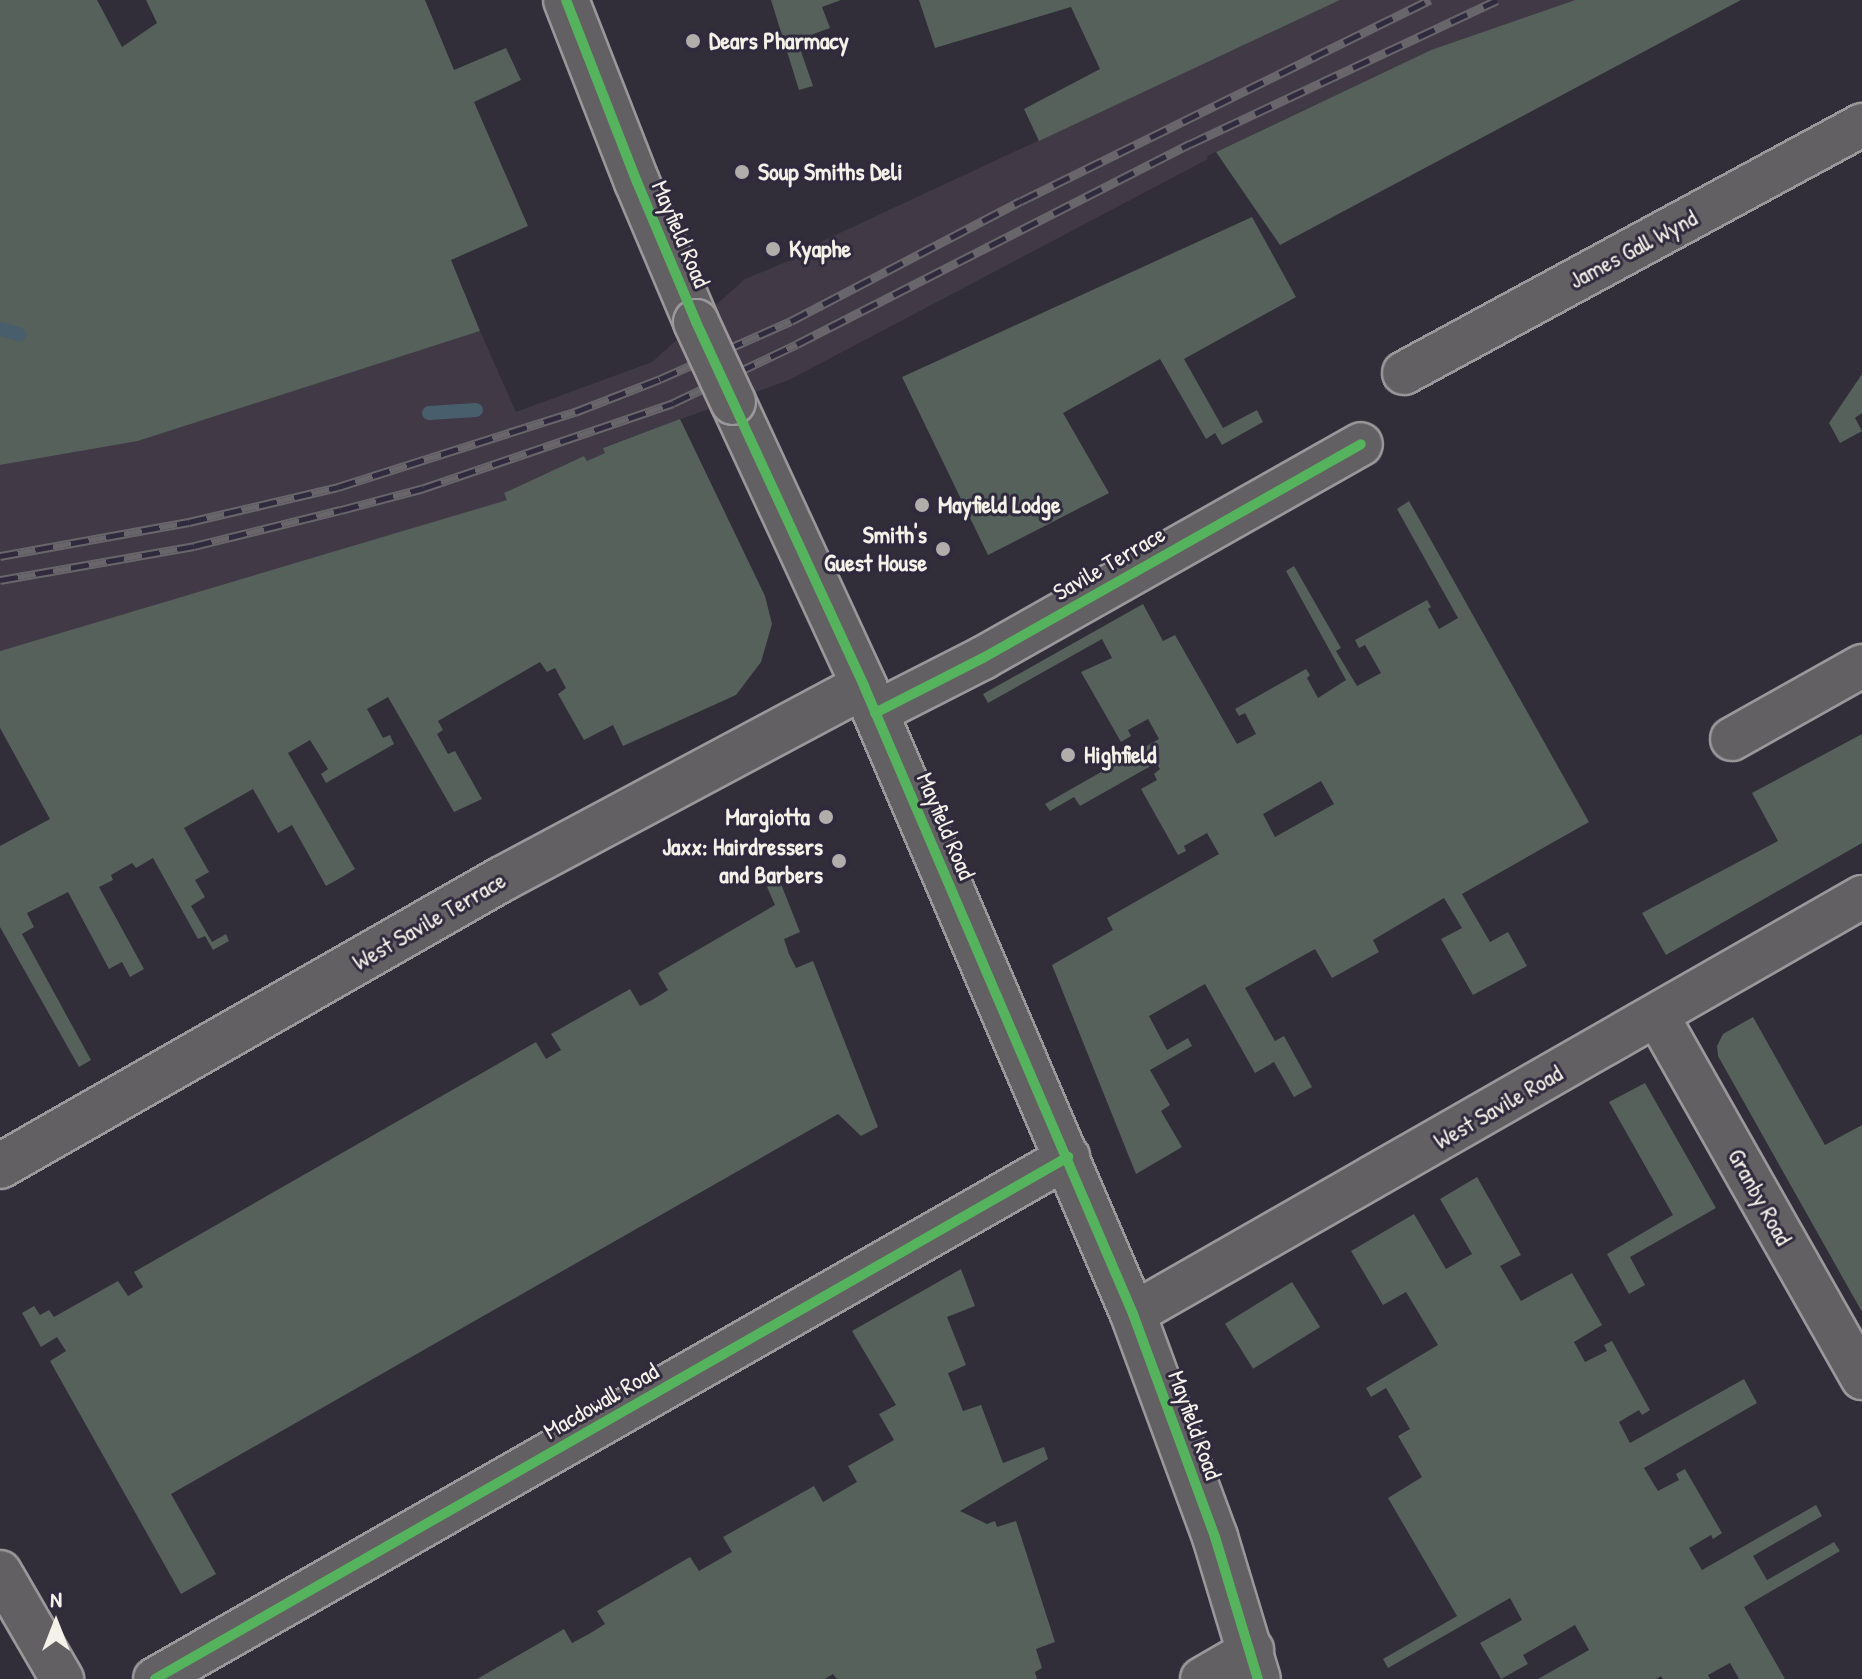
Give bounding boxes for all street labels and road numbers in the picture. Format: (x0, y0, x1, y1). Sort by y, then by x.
street label: Mayfield Road (646, 176, 716, 292)
street label: James Gall Wynd (1564, 203, 1702, 295)
street label: Savile Terrace (1048, 519, 1170, 607)
street label: Mayfield Road (911, 768, 981, 884)
street label: West Savile Terrace (347, 866, 511, 976)
street label: West Savile Road (1429, 1059, 1567, 1155)
street label: Granby Road (1722, 1144, 1798, 1250)
street label: Macdowall Road (538, 1357, 664, 1445)
street label: Mayfield Road (1162, 1367, 1228, 1483)

